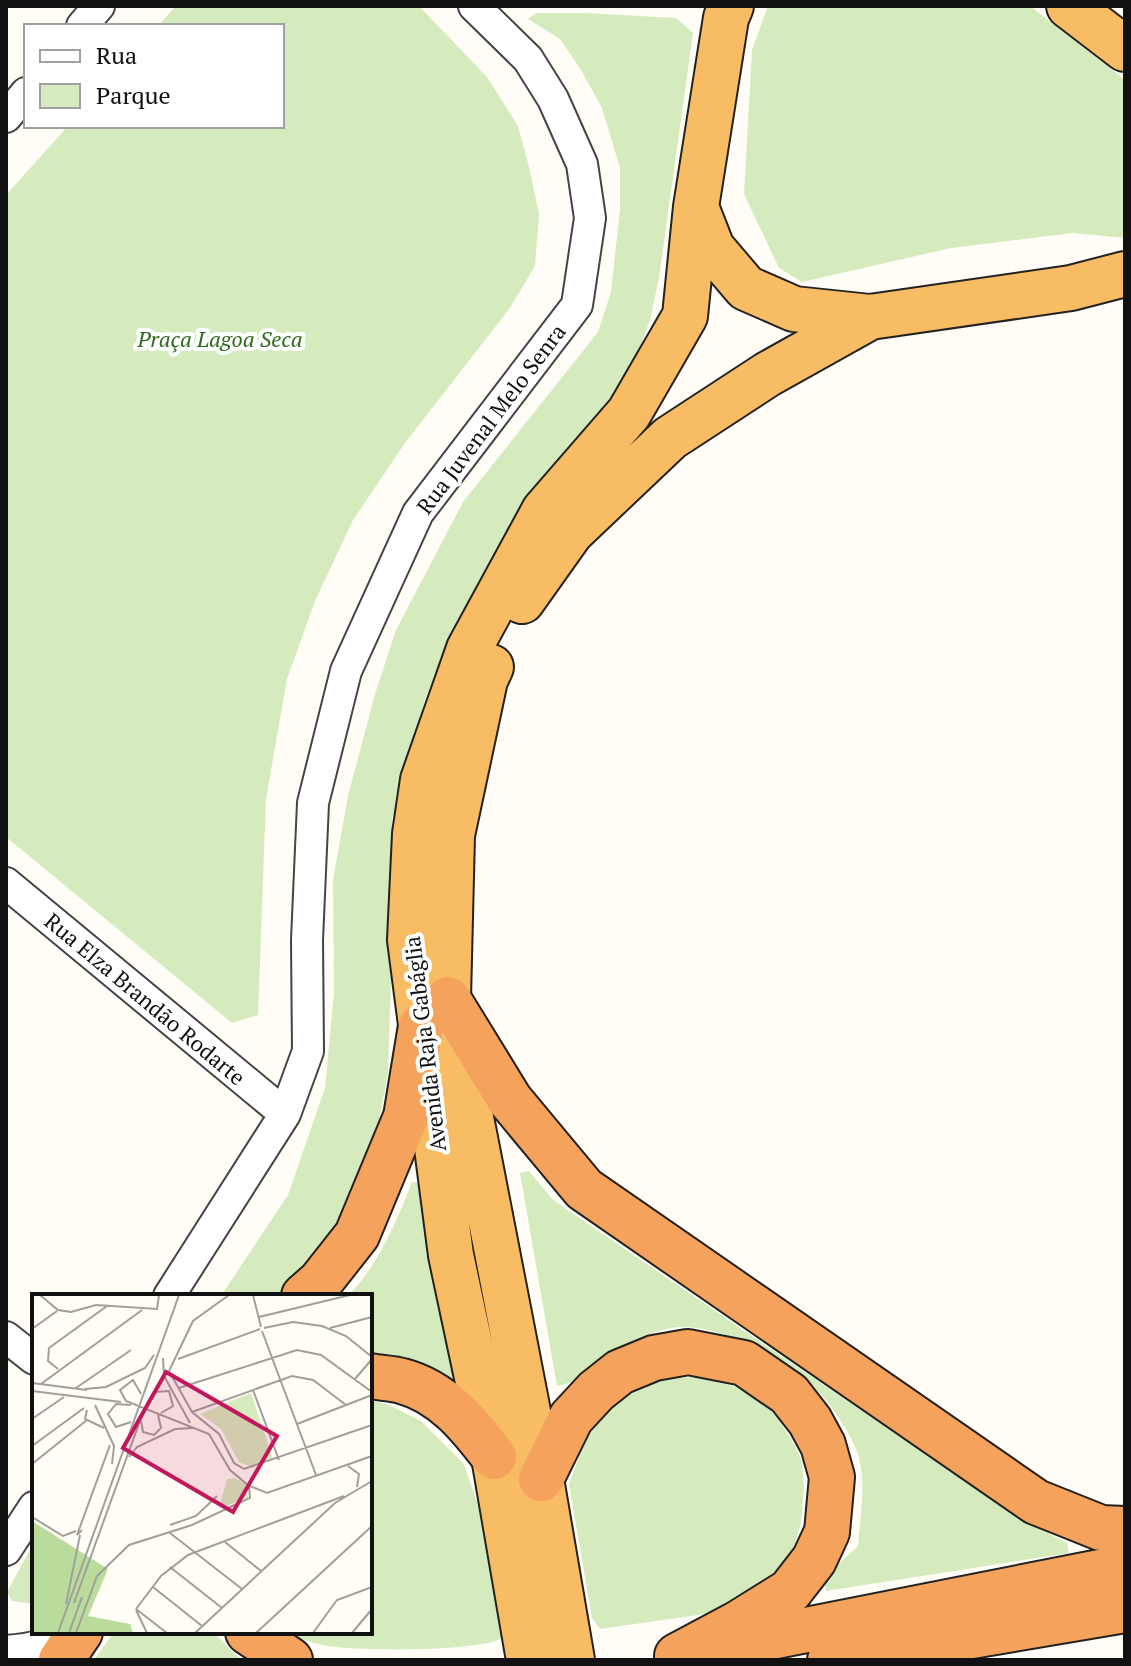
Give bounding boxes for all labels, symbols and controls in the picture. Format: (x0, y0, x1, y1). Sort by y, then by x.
legend (24, 24, 284, 128)
text: Rua (96, 39, 137, 71)
text: Parque (96, 79, 171, 111)
street label: Rua Juvenal Melo Senra (410, 318, 572, 520)
park label: Praça Lagoa Seca (136, 324, 303, 353)
street label: Rua Elza Brandão Rodarte (39, 906, 252, 1091)
street label: Avenida Raja Gabáglia (397, 935, 452, 1153)
inset map (32, 1294, 372, 1634)

